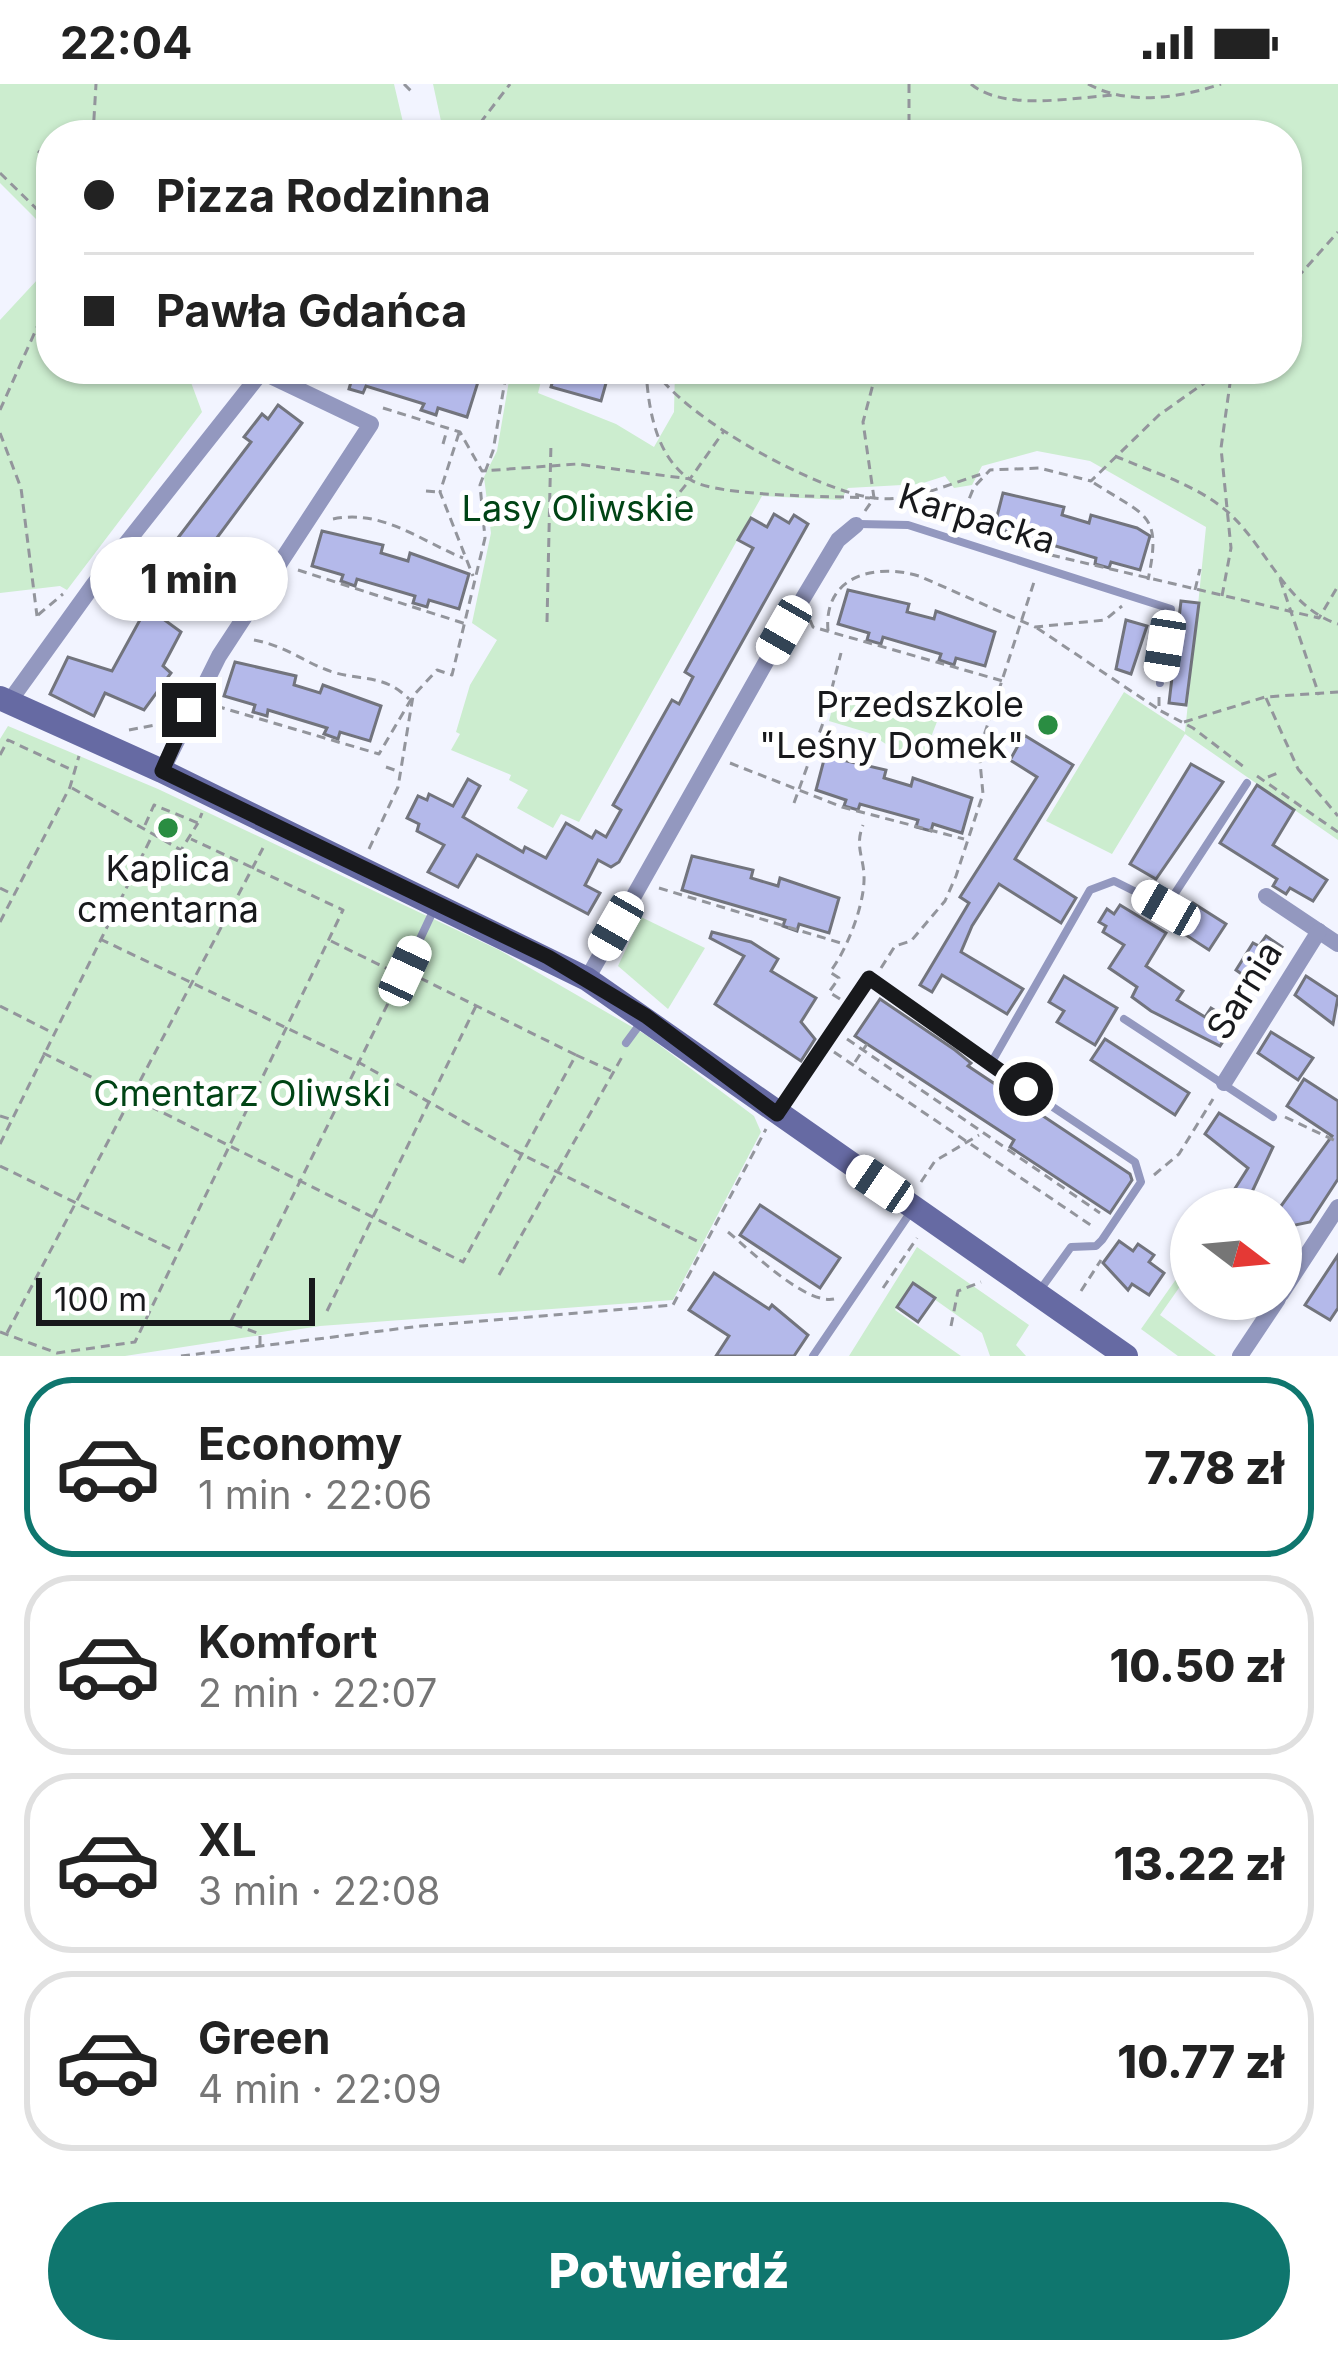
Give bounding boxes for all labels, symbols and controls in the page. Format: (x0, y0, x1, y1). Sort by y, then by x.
text: 22:04 (60, 15, 193, 70)
text: Pizza Rodzinna (156, 168, 491, 223)
text: Pawła Gdańca (156, 283, 467, 338)
street label: Karpacka (893, 473, 1061, 563)
park label: Lasy Oliwskie (462, 486, 694, 530)
callout: 1 min (90, 536, 288, 620)
text: 1 min (140, 555, 238, 602)
car (750, 590, 818, 670)
car (1142, 608, 1188, 684)
place label: Przedszkole "Leśny Domek" (759, 682, 1024, 767)
route end (162, 683, 216, 737)
marker: Przedszkole "Leśny Domek" (1035, 712, 1061, 738)
marker: Kaplica cmentarna (155, 815, 181, 841)
place label: Kaplica cmentarna (77, 846, 259, 931)
car (1126, 874, 1206, 942)
car (582, 886, 650, 966)
car (373, 931, 437, 1011)
street label: Sarnia (1197, 933, 1291, 1047)
route start (999, 1062, 1053, 1116)
park label: Cmentarz Oliwski (93, 1071, 391, 1115)
car (840, 1149, 920, 1219)
north arrow (1170, 1188, 1302, 1320)
map controls (1170, 1188, 1302, 1320)
scale bar (36, 1272, 315, 1325)
text: 100 m (54, 1279, 147, 1319)
icon: car (54, 1413, 162, 1521)
text: Economy (198, 1416, 402, 1471)
text: 7.78 zł (1144, 1440, 1284, 1495)
text: 1 min · 22:06 (198, 1471, 432, 1518)
icon: car (54, 1611, 162, 1719)
text: Komfort (198, 1614, 377, 1669)
text: 10.50 zł (1109, 1638, 1284, 1693)
text: 2 min · 22:07 (198, 1669, 437, 1716)
icon: car (54, 1809, 162, 1917)
text: XL (198, 1812, 257, 1867)
text: 13.22 zł (1113, 1836, 1284, 1891)
text: 3 min · 22:08 (198, 1867, 440, 1914)
icon: car (54, 2007, 162, 2115)
text: Green (198, 2010, 331, 2065)
text: 10.77 zł (1117, 2034, 1284, 2089)
text: 4 min · 22:09 (198, 2065, 442, 2112)
button: Potwierdź (48, 2202, 1290, 2340)

